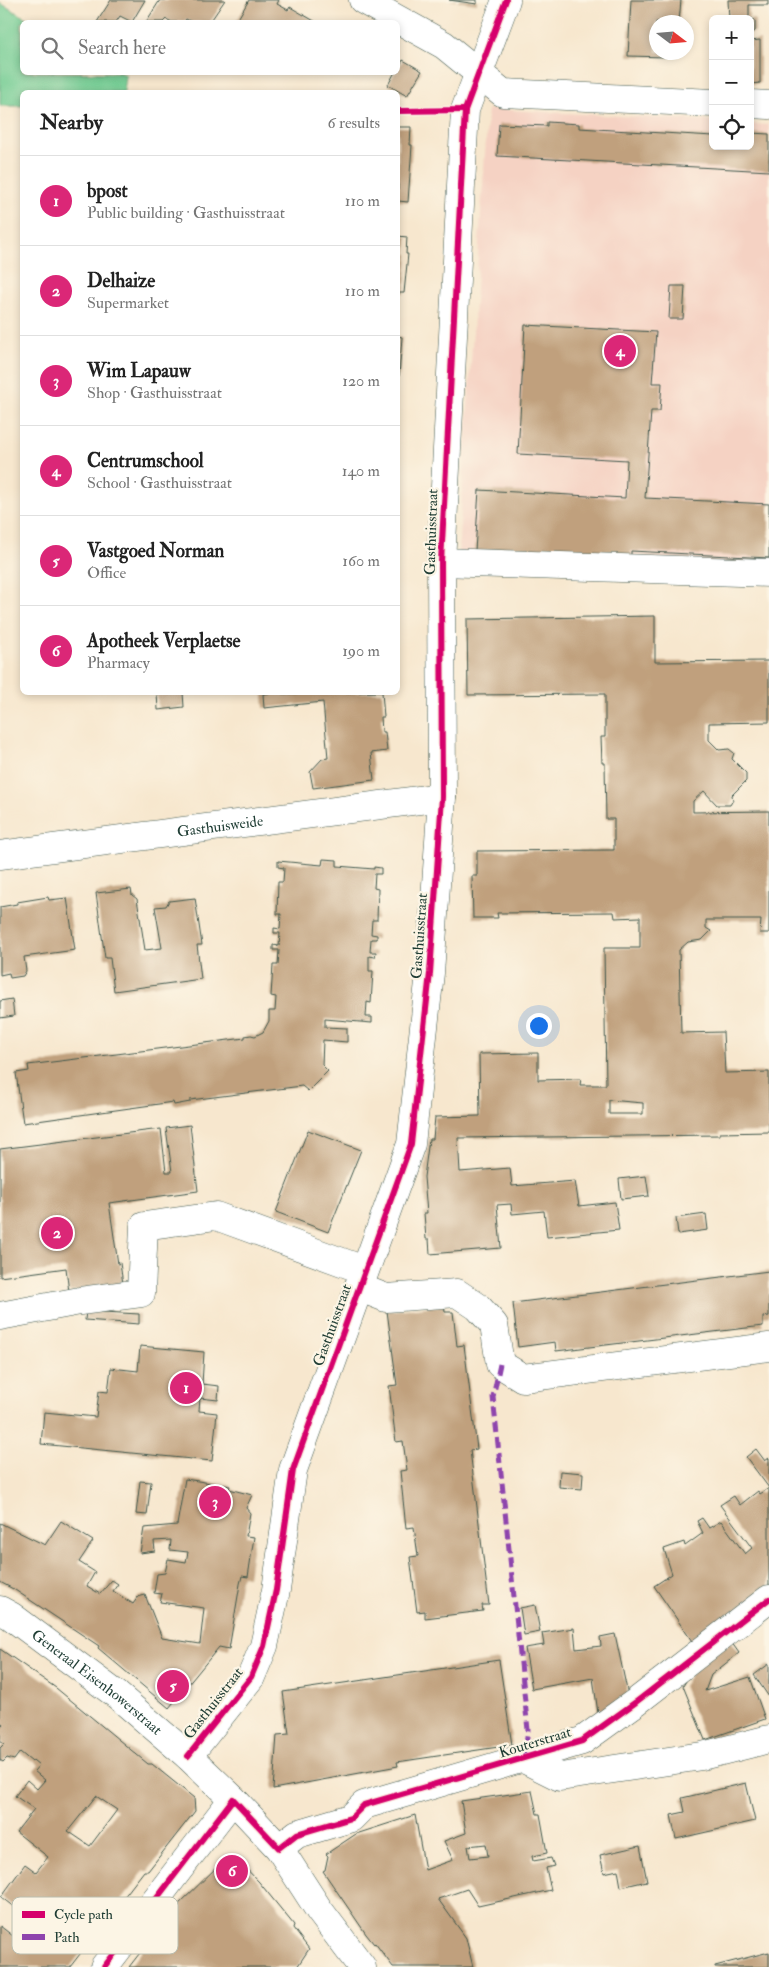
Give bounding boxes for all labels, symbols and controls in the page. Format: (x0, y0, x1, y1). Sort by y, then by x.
north arrow (649, 15, 694, 60)
map controls (709, 15, 754, 150)
button: + (709, 15, 754, 60)
search box (20, 20, 400, 75)
icon: search (38, 34, 66, 62)
text: Search here (78, 36, 166, 60)
button: − (709, 60, 754, 105)
button: locate (709, 105, 754, 150)
text: Nearby (40, 109, 103, 136)
text: 6 results (328, 113, 380, 133)
text: bpost (87, 179, 128, 203)
text: 1 (53, 191, 59, 211)
text: 110 m (345, 191, 380, 211)
text: Public building · Gasthuisstraat (87, 203, 285, 223)
text: Delhaize (87, 269, 155, 293)
text: 2 (52, 281, 60, 301)
text: 110 m (345, 281, 380, 301)
text: Supermarket (87, 293, 169, 313)
pin: 4 (604, 332, 636, 370)
text: Wim Lapauw (87, 359, 191, 383)
text: 3 (53, 371, 59, 391)
text: 120 m (342, 371, 380, 391)
text: Shop · Gasthuisstraat (87, 383, 222, 403)
text: Centrumschool (87, 449, 204, 473)
text: 4 (52, 461, 60, 481)
text: 140 m (342, 461, 380, 481)
text: School · Gasthuisstraat (87, 473, 232, 493)
street label: Gasthuisstraat (421, 488, 443, 575)
text: Vastgoed Norman (87, 539, 224, 563)
text: 5 (52, 551, 60, 571)
text: 160 m (342, 551, 380, 571)
text: Office (87, 563, 126, 583)
text: Apotheek Verplaetse (87, 629, 241, 653)
text: 6 (52, 641, 60, 661)
text: 190 m (342, 641, 380, 661)
text: Pharmacy (87, 653, 150, 673)
street label: Gasthuisweide (176, 812, 264, 842)
street label: Gasthuisstraat (407, 892, 432, 980)
your location (526, 1013, 552, 1039)
pin: 2 (41, 1214, 73, 1252)
street label: Gasthuisstraat (309, 1281, 356, 1369)
pin: 1 (170, 1369, 202, 1407)
pin: 3 (199, 1483, 231, 1521)
street label: Generaal Eisenhowerstraat (28, 1626, 166, 1740)
street label: Gasthuisstraat (179, 1663, 248, 1743)
pin: 5 (157, 1667, 189, 1705)
street label: Kouterstraat (497, 1722, 574, 1762)
pin: 6 (216, 1852, 248, 1890)
legend (12, 1897, 178, 1954)
text: Cycle path (54, 1906, 114, 1924)
text: Path (54, 1929, 80, 1946)

